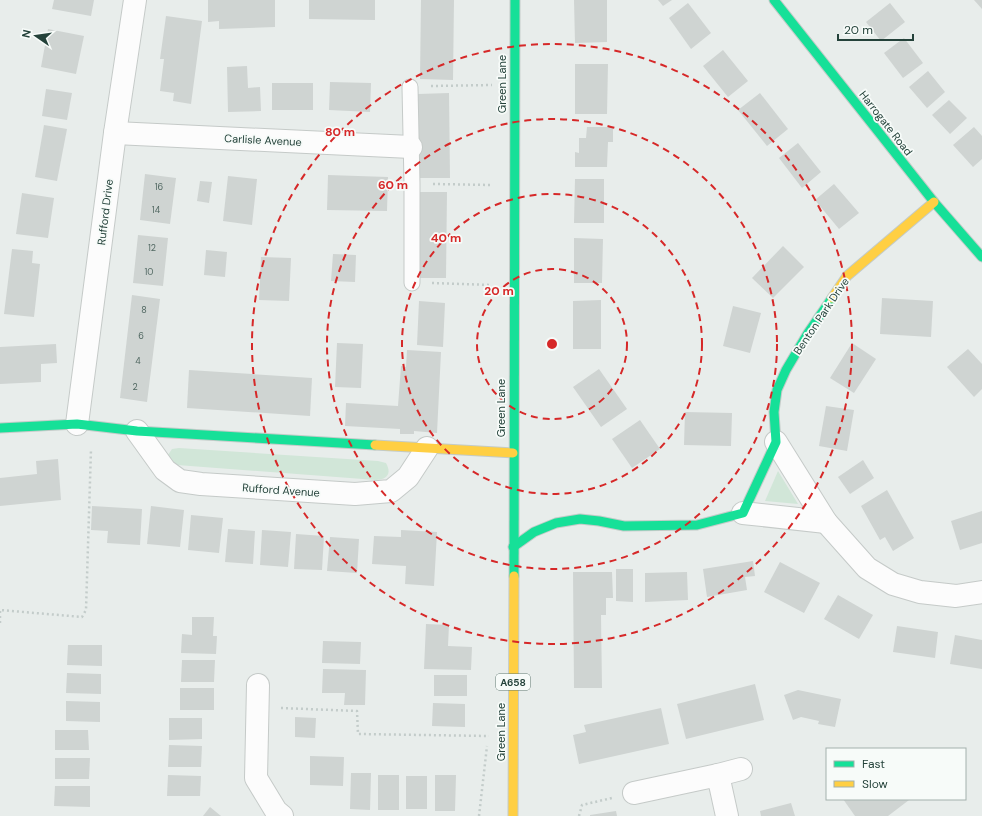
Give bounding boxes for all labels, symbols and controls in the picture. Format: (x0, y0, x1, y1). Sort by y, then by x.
north arrow (16, 16, 56, 56)
scale bar (838, 16, 913, 42)
text: 20 m (844, 22, 873, 38)
text: N (19, 28, 34, 39)
street label: Green Lane (495, 55, 509, 113)
street label: Harrogate Road (856, 88, 916, 158)
text: 80 m (325, 124, 355, 140)
street label: Carlisle Avenue (224, 131, 302, 149)
text: 60 m (378, 177, 408, 193)
street label: Rufford Drive (94, 178, 116, 246)
house number: 16 (155, 181, 164, 193)
house number: 14 (152, 204, 161, 216)
text: 40 m (431, 230, 461, 246)
house number: 12 (148, 242, 156, 254)
house number: 10 (145, 266, 153, 278)
street label: Benton Park Drive (790, 275, 852, 357)
text: 20 m (484, 283, 514, 299)
house number: 8 (141, 304, 147, 316)
house number: 6 (138, 330, 144, 342)
centre of rings (545, 337, 559, 351)
house number: 4 (135, 355, 141, 367)
street label: Green Lane (494, 379, 508, 437)
house number: 2 (132, 381, 138, 393)
street label: Rufford Avenue (242, 480, 320, 500)
road number: A658 (496, 674, 530, 690)
street label: Green Lane (494, 703, 508, 761)
legend (826, 748, 966, 800)
text: Fast (862, 756, 885, 772)
text: Slow (862, 776, 888, 792)

